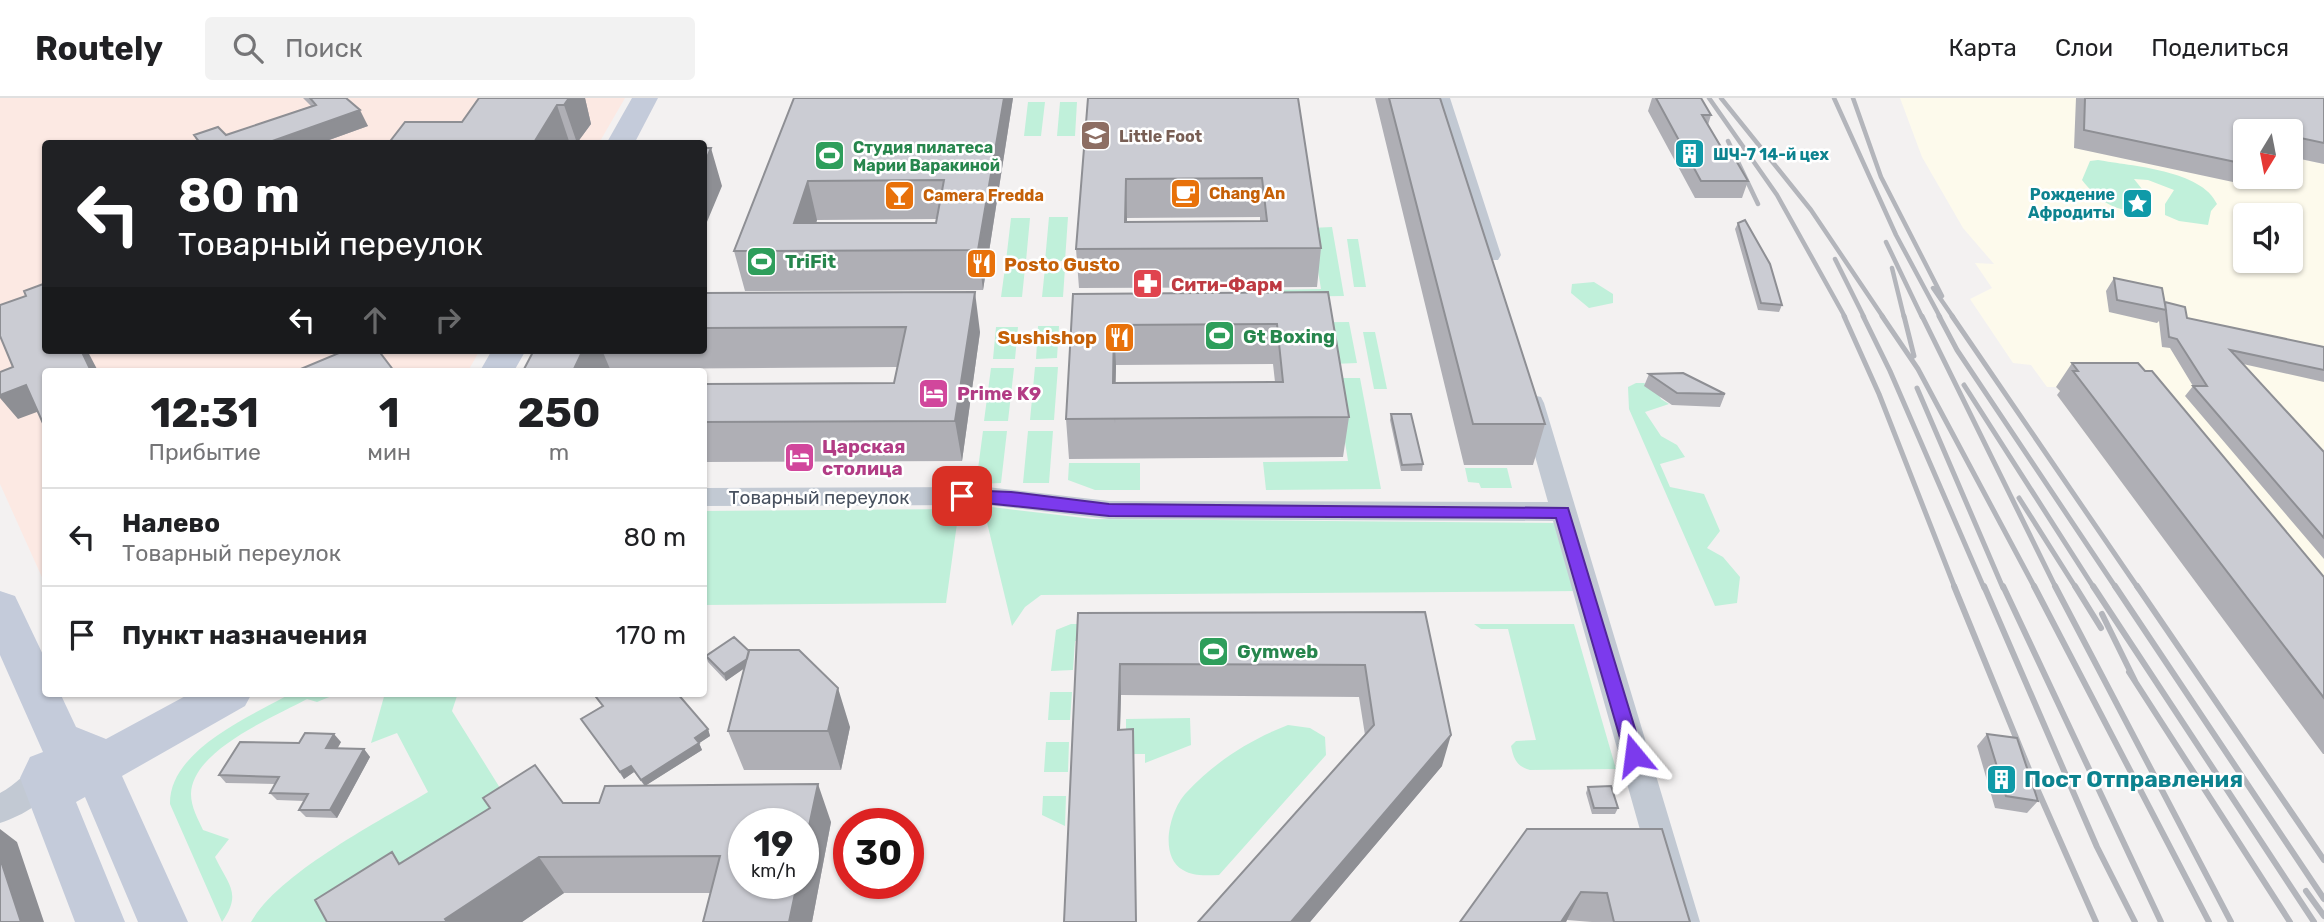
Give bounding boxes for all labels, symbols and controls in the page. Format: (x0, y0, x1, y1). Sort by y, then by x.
search box (205, 17, 695, 80)
text: Routely (35, 29, 163, 68)
icon: search (229, 29, 267, 67)
text: Поиск (285, 33, 363, 64)
text: Карта (1948, 34, 2017, 62)
text: Слои (2055, 34, 2113, 62)
text: Поделиться (2151, 34, 2289, 62)
school or university icon: Little Foot (1079, 119, 1113, 153)
north arrow (2233, 119, 2303, 189)
map controls (2233, 119, 2303, 273)
place label: Little Foot (1119, 127, 1203, 146)
building icon: ШЧ-7 14-й цех (1673, 137, 1707, 171)
place label: Студия пилатеса Марии Варакиной (853, 138, 1000, 175)
sports icon: Студия пилатеса Марии Варакиной (813, 139, 847, 173)
place label: ШЧ-7 14-й цех (1713, 145, 1829, 164)
text: 80 m (178, 166, 300, 224)
icon: left (63, 168, 154, 259)
cafe icon: Chang An (1169, 176, 1203, 210)
bar icon: Camera Fredda (883, 178, 917, 212)
place label: Chang An (1209, 184, 1285, 203)
place label: Рождение Афродиты (2028, 185, 2115, 222)
place label: Camera Fredda (923, 186, 1044, 205)
place icon: Рождение Афродиты (2121, 186, 2155, 220)
button: sound (2233, 203, 2303, 273)
text: Товарный переулок (178, 225, 483, 263)
sports icon: TriFit (745, 244, 779, 278)
restaurant icon: Posto Gusto (964, 247, 998, 281)
place label: TriFit (785, 250, 836, 273)
place label: Posto Gusto (1004, 253, 1120, 276)
pharmacy icon: Сити-Фарм (1131, 267, 1165, 301)
place label: Сити-Фарм (1171, 273, 1283, 296)
icon: left (283, 301, 321, 339)
icon: ahead (356, 301, 394, 339)
icon: right (429, 301, 467, 339)
sports icon: Gt Boxing (1203, 319, 1237, 353)
restaurant icon: Sushishop (1103, 320, 1137, 354)
place label: Gt Boxing (1243, 325, 1335, 348)
place label: Sushishop (997, 326, 1097, 349)
hotel icon: Prime K9 (917, 376, 951, 410)
place label: Prime K9 (957, 382, 1041, 405)
text: 12:31 (150, 388, 259, 438)
text: 1 (379, 388, 400, 438)
text: 250 (518, 388, 601, 438)
place label: Царская столица (822, 435, 905, 480)
text: Прибытие (148, 438, 261, 466)
text: мин (367, 438, 411, 466)
text: m (549, 438, 569, 466)
hotel icon: Царская столица (782, 440, 816, 474)
pin (932, 466, 992, 526)
icon: arrive (943, 477, 981, 515)
street label: Товарный переулок (728, 486, 910, 509)
text: Налево (122, 508, 220, 539)
icon: left (63, 518, 101, 556)
text: 80 m (623, 522, 686, 553)
text: Товарный переулок (122, 539, 341, 567)
icon: arrive (63, 616, 101, 654)
text: Пункт назначения (122, 620, 367, 651)
text: 170 m (616, 620, 686, 651)
sports icon: Gymweb (1197, 634, 1231, 668)
place label: Gymweb (1237, 640, 1318, 663)
position arrow (1597, 718, 1671, 792)
building icon: Пост Отправления (1984, 762, 2018, 796)
place label: Пост Отправления (2024, 765, 2243, 793)
speed limit sign: 30 (833, 808, 924, 899)
text: 19 (754, 823, 793, 865)
text: km/h (751, 860, 796, 882)

